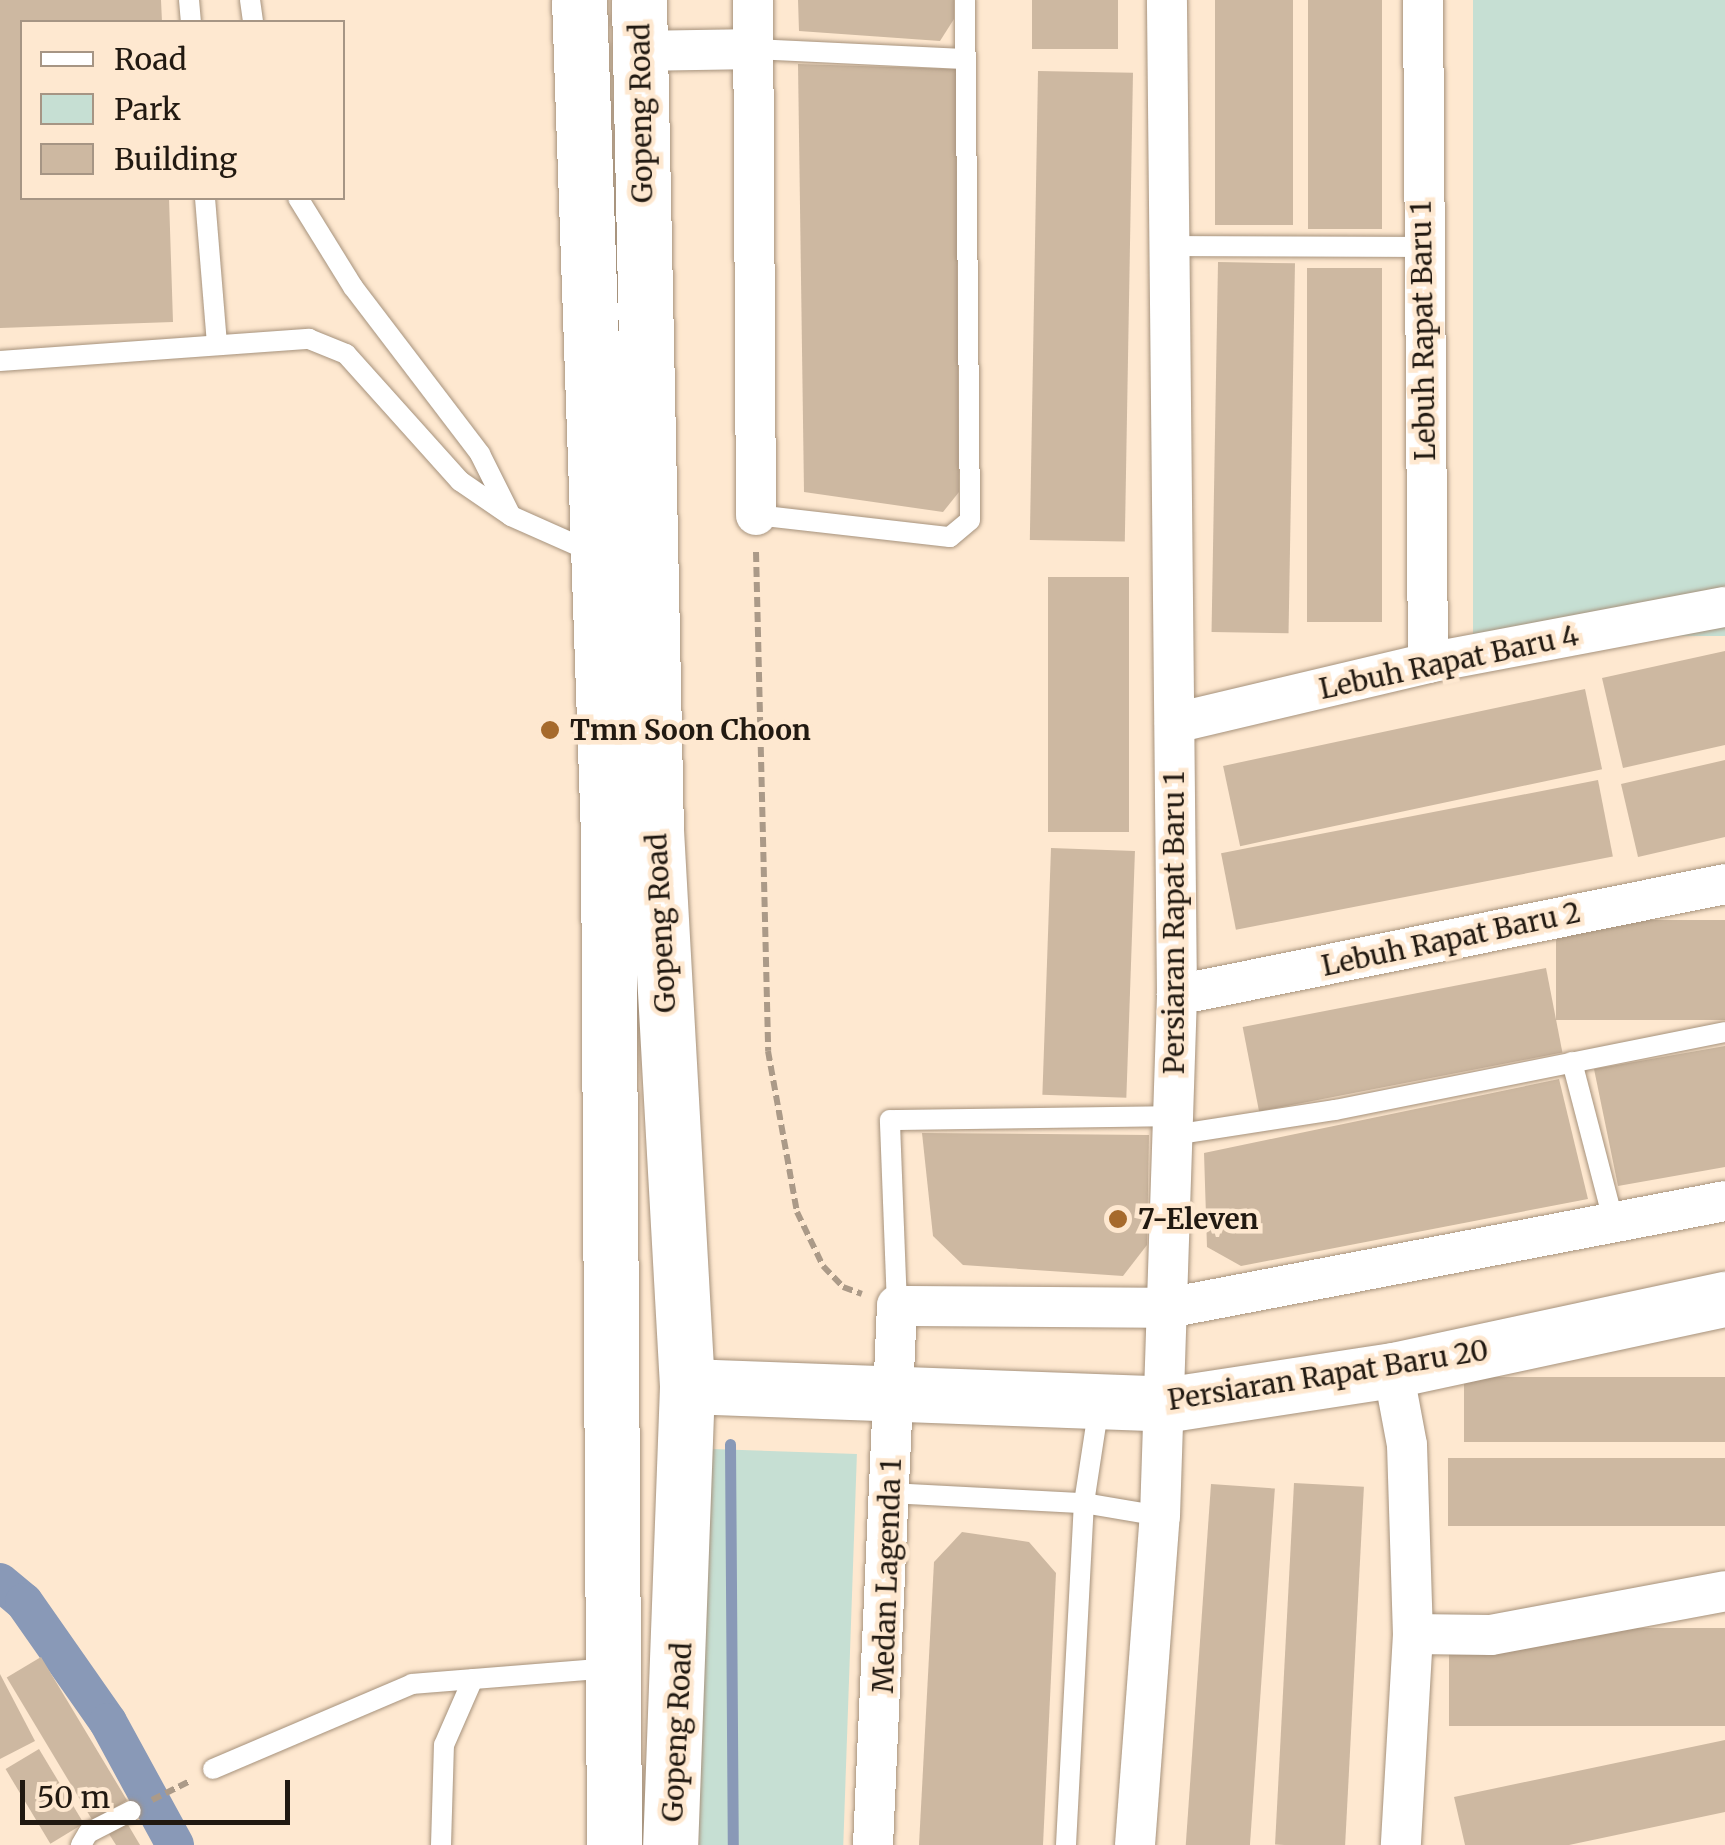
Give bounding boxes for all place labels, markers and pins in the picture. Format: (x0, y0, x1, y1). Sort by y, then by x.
place label: Tmn Soon Choon (570, 713, 811, 747)
marker: Tmn Soon Choon (539, 719, 561, 741)
place label: 7-Eleven (1138, 1202, 1259, 1236)
marker: 7-Eleven (1107, 1208, 1129, 1230)

